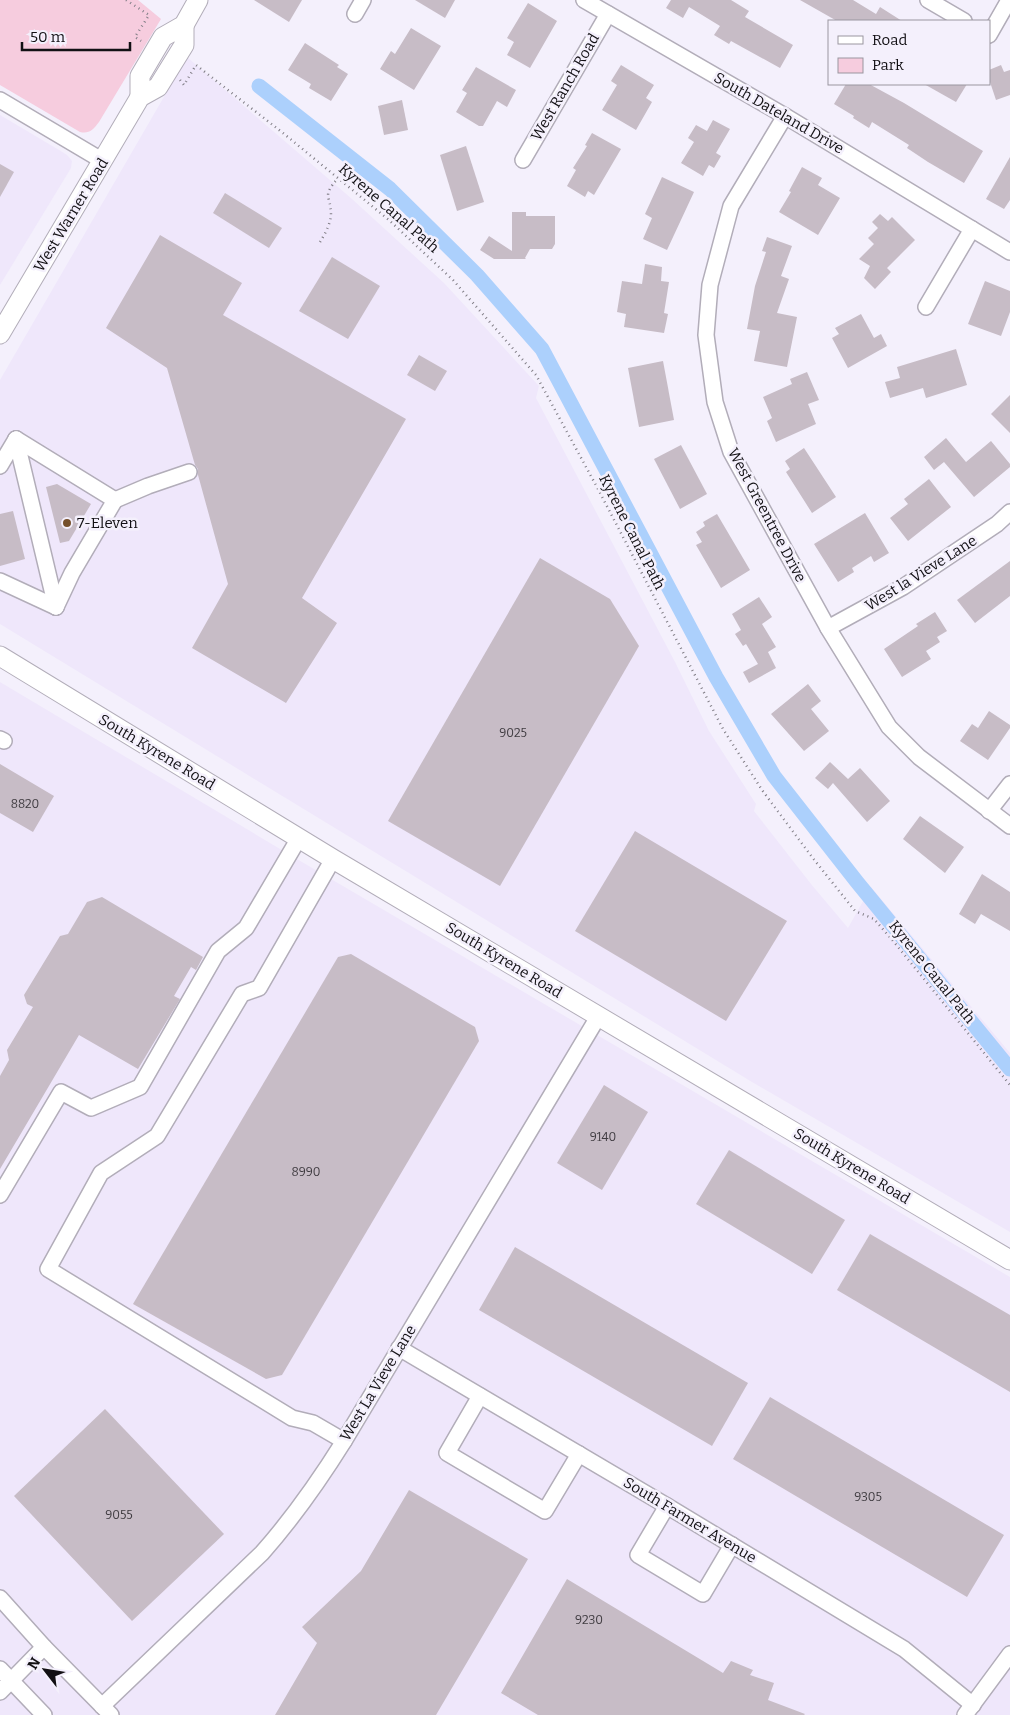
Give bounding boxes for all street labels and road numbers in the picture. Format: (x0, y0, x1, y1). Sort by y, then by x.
street label: West Ranch Road (527, 30, 603, 144)
street label: South Dateland Drive (711, 68, 847, 158)
street label: West Warner Road (30, 155, 112, 275)
street label: Kyrene Canal Path (335, 160, 443, 257)
street label: West Greentree Drive (724, 445, 810, 585)
street label: Kyrene Canal Path (595, 471, 669, 593)
street label: West la Vieve Lane (862, 531, 980, 615)
street label: South Kyrene Road (96, 710, 219, 794)
street label: Kyrene Canal Path (885, 917, 979, 1028)
street label: South Kyrene Road (443, 918, 566, 1002)
street label: South Kyrene Road (791, 1124, 914, 1208)
street label: West La Vieve Lane (336, 1322, 420, 1444)
street label: South Farmer Avenue (620, 1473, 760, 1567)

